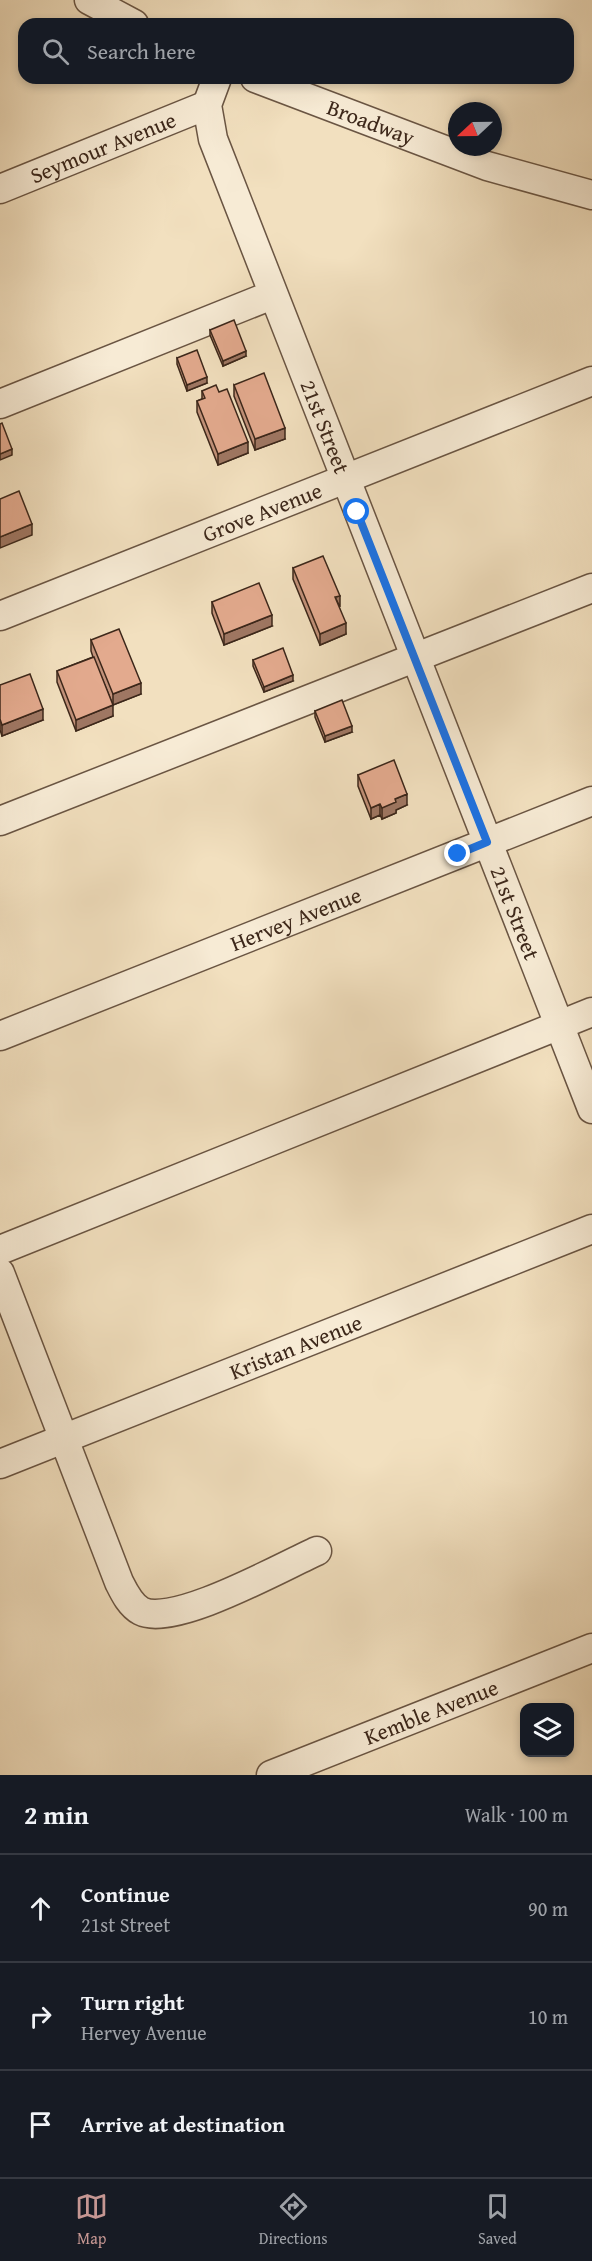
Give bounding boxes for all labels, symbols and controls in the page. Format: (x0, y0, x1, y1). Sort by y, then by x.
search box (18, 18, 574, 84)
icon: search (39, 35, 72, 68)
text: Search here (87, 35, 196, 67)
street label: Broadway (323, 91, 419, 153)
north arrow (448, 102, 502, 156)
street label: Seymour Avenue (25, 103, 181, 191)
street label: 21st Street (293, 375, 358, 478)
street label: Grove Avenue (198, 474, 326, 550)
route start (343, 498, 369, 524)
route end (444, 840, 470, 866)
street label: 21st Street (483, 861, 548, 965)
street label: Hervey Avenue (225, 878, 366, 959)
street label: Kristan Avenue (225, 1306, 367, 1387)
street label: Kemble Avenue (359, 1671, 503, 1753)
map controls (520, 1703, 574, 1757)
button: layers (520, 1703, 574, 1757)
text: 2 min (24, 1795, 89, 1834)
text: Walk · 100 m (465, 1800, 568, 1829)
text: Continue (81, 1878, 170, 1910)
icon: ahead (24, 1892, 57, 1925)
text: 90 m (528, 1894, 568, 1923)
text: 21st Street (81, 1910, 170, 1939)
text: Turn right (81, 1986, 184, 2018)
icon: right (24, 2000, 57, 2033)
text: 10 m (528, 2002, 568, 2031)
text: Hervey Avenue (81, 2018, 207, 2047)
icon: arrive (24, 2108, 57, 2141)
text: Arrive at destination (81, 2108, 285, 2140)
tab: Map (75, 2190, 108, 2250)
tab: Directions (259, 2190, 328, 2250)
tab: Saved (478, 2190, 517, 2250)

